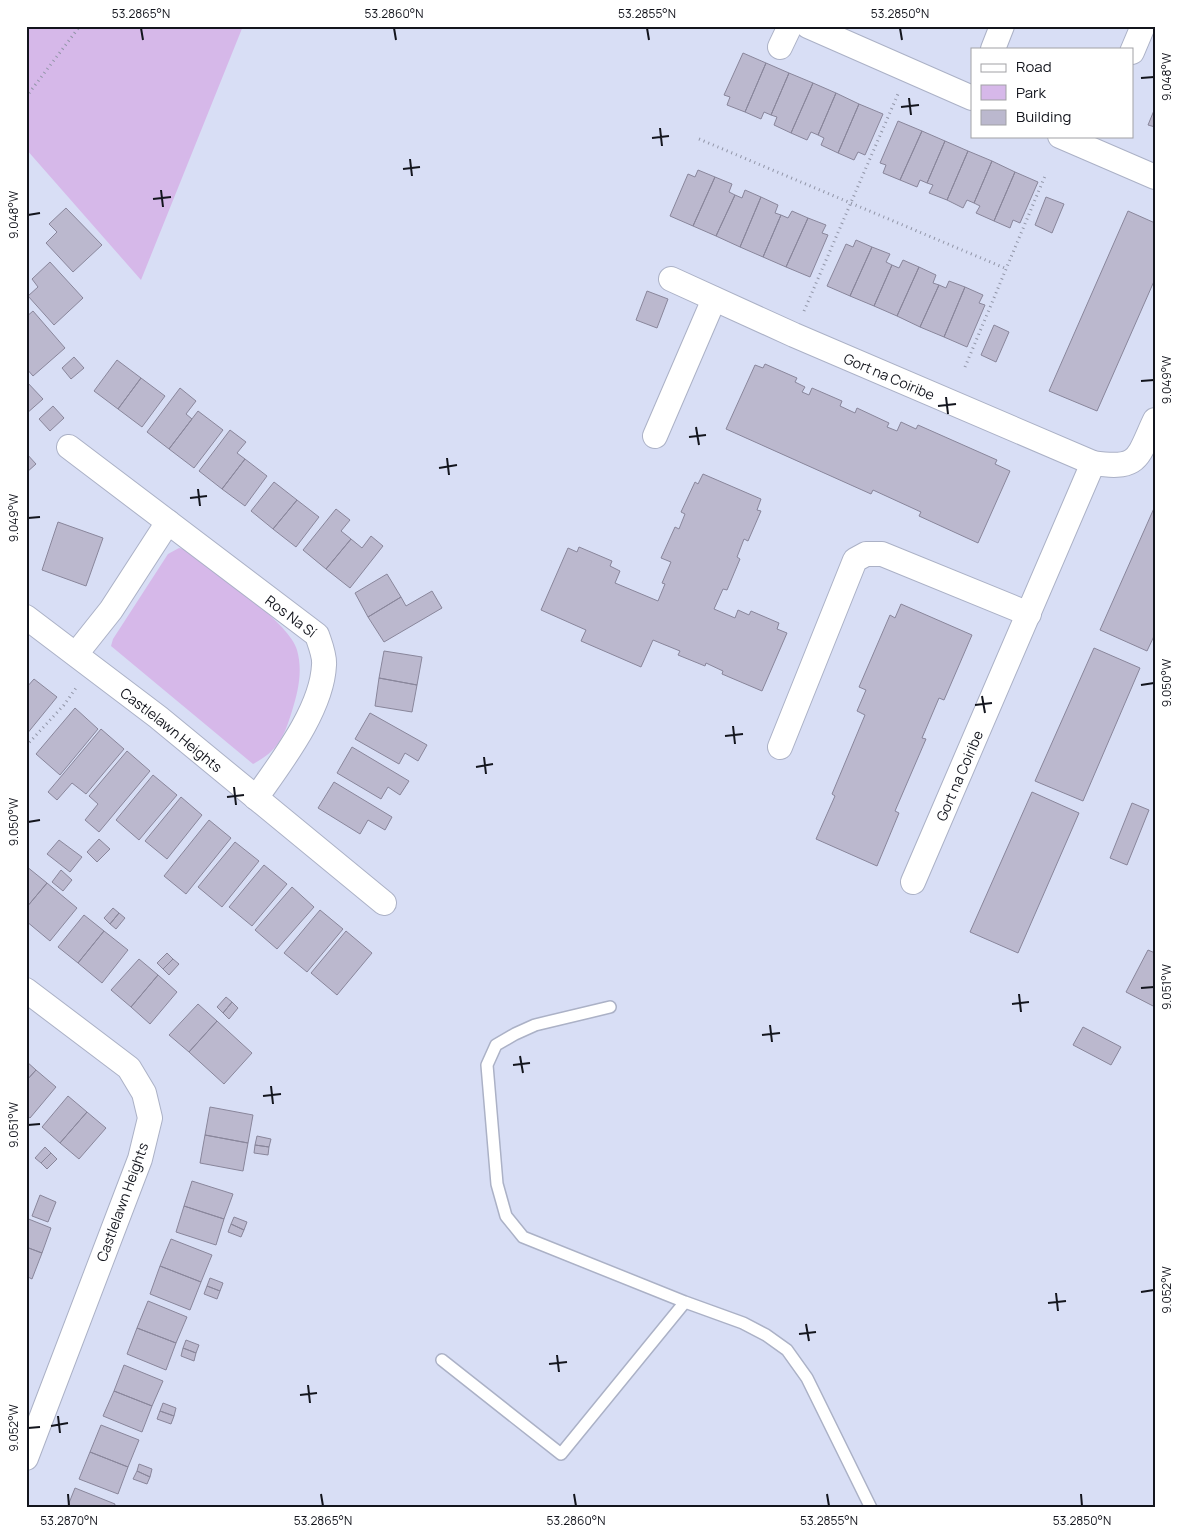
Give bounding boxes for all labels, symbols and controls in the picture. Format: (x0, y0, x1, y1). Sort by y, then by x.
text: 53.2865°N (112, 5, 170, 22)
text: 53.2860°N (365, 5, 423, 22)
text: 53.2855°N (618, 5, 676, 22)
text: 53.2850°N (871, 5, 929, 22)
legend (971, 48, 1134, 138)
text: 9.048°W (1158, 52, 1175, 101)
text: Road (1016, 56, 1052, 77)
text: Park (1016, 82, 1046, 103)
text: Building (1016, 106, 1071, 127)
text: 9.048°W (5, 190, 22, 239)
street label: Gort na Coiribe (841, 348, 938, 404)
text: 9.049°W (1158, 355, 1175, 404)
text: 9.049°W (5, 493, 22, 542)
street label: Ros Na Sí (262, 590, 321, 641)
text: 9.050°W (1158, 658, 1175, 707)
street label: Castlelawn Heights (117, 683, 227, 776)
street label: Gort na Coiribe (931, 727, 987, 824)
text: 9.050°W (5, 797, 22, 846)
text: 9.051°W (1158, 963, 1175, 1010)
text: 9.051°W (5, 1101, 22, 1148)
street label: Castlelawn Heights (92, 1140, 152, 1264)
text: 9.052°W (1158, 1265, 1175, 1314)
text: 9.052°W (5, 1403, 22, 1452)
text: 53.2870°N (40, 1512, 98, 1529)
text: 53.2865°N (294, 1512, 352, 1529)
text: 53.2860°N (547, 1512, 605, 1529)
text: 53.2855°N (800, 1512, 858, 1529)
text: 53.2850°N (1053, 1512, 1111, 1529)

